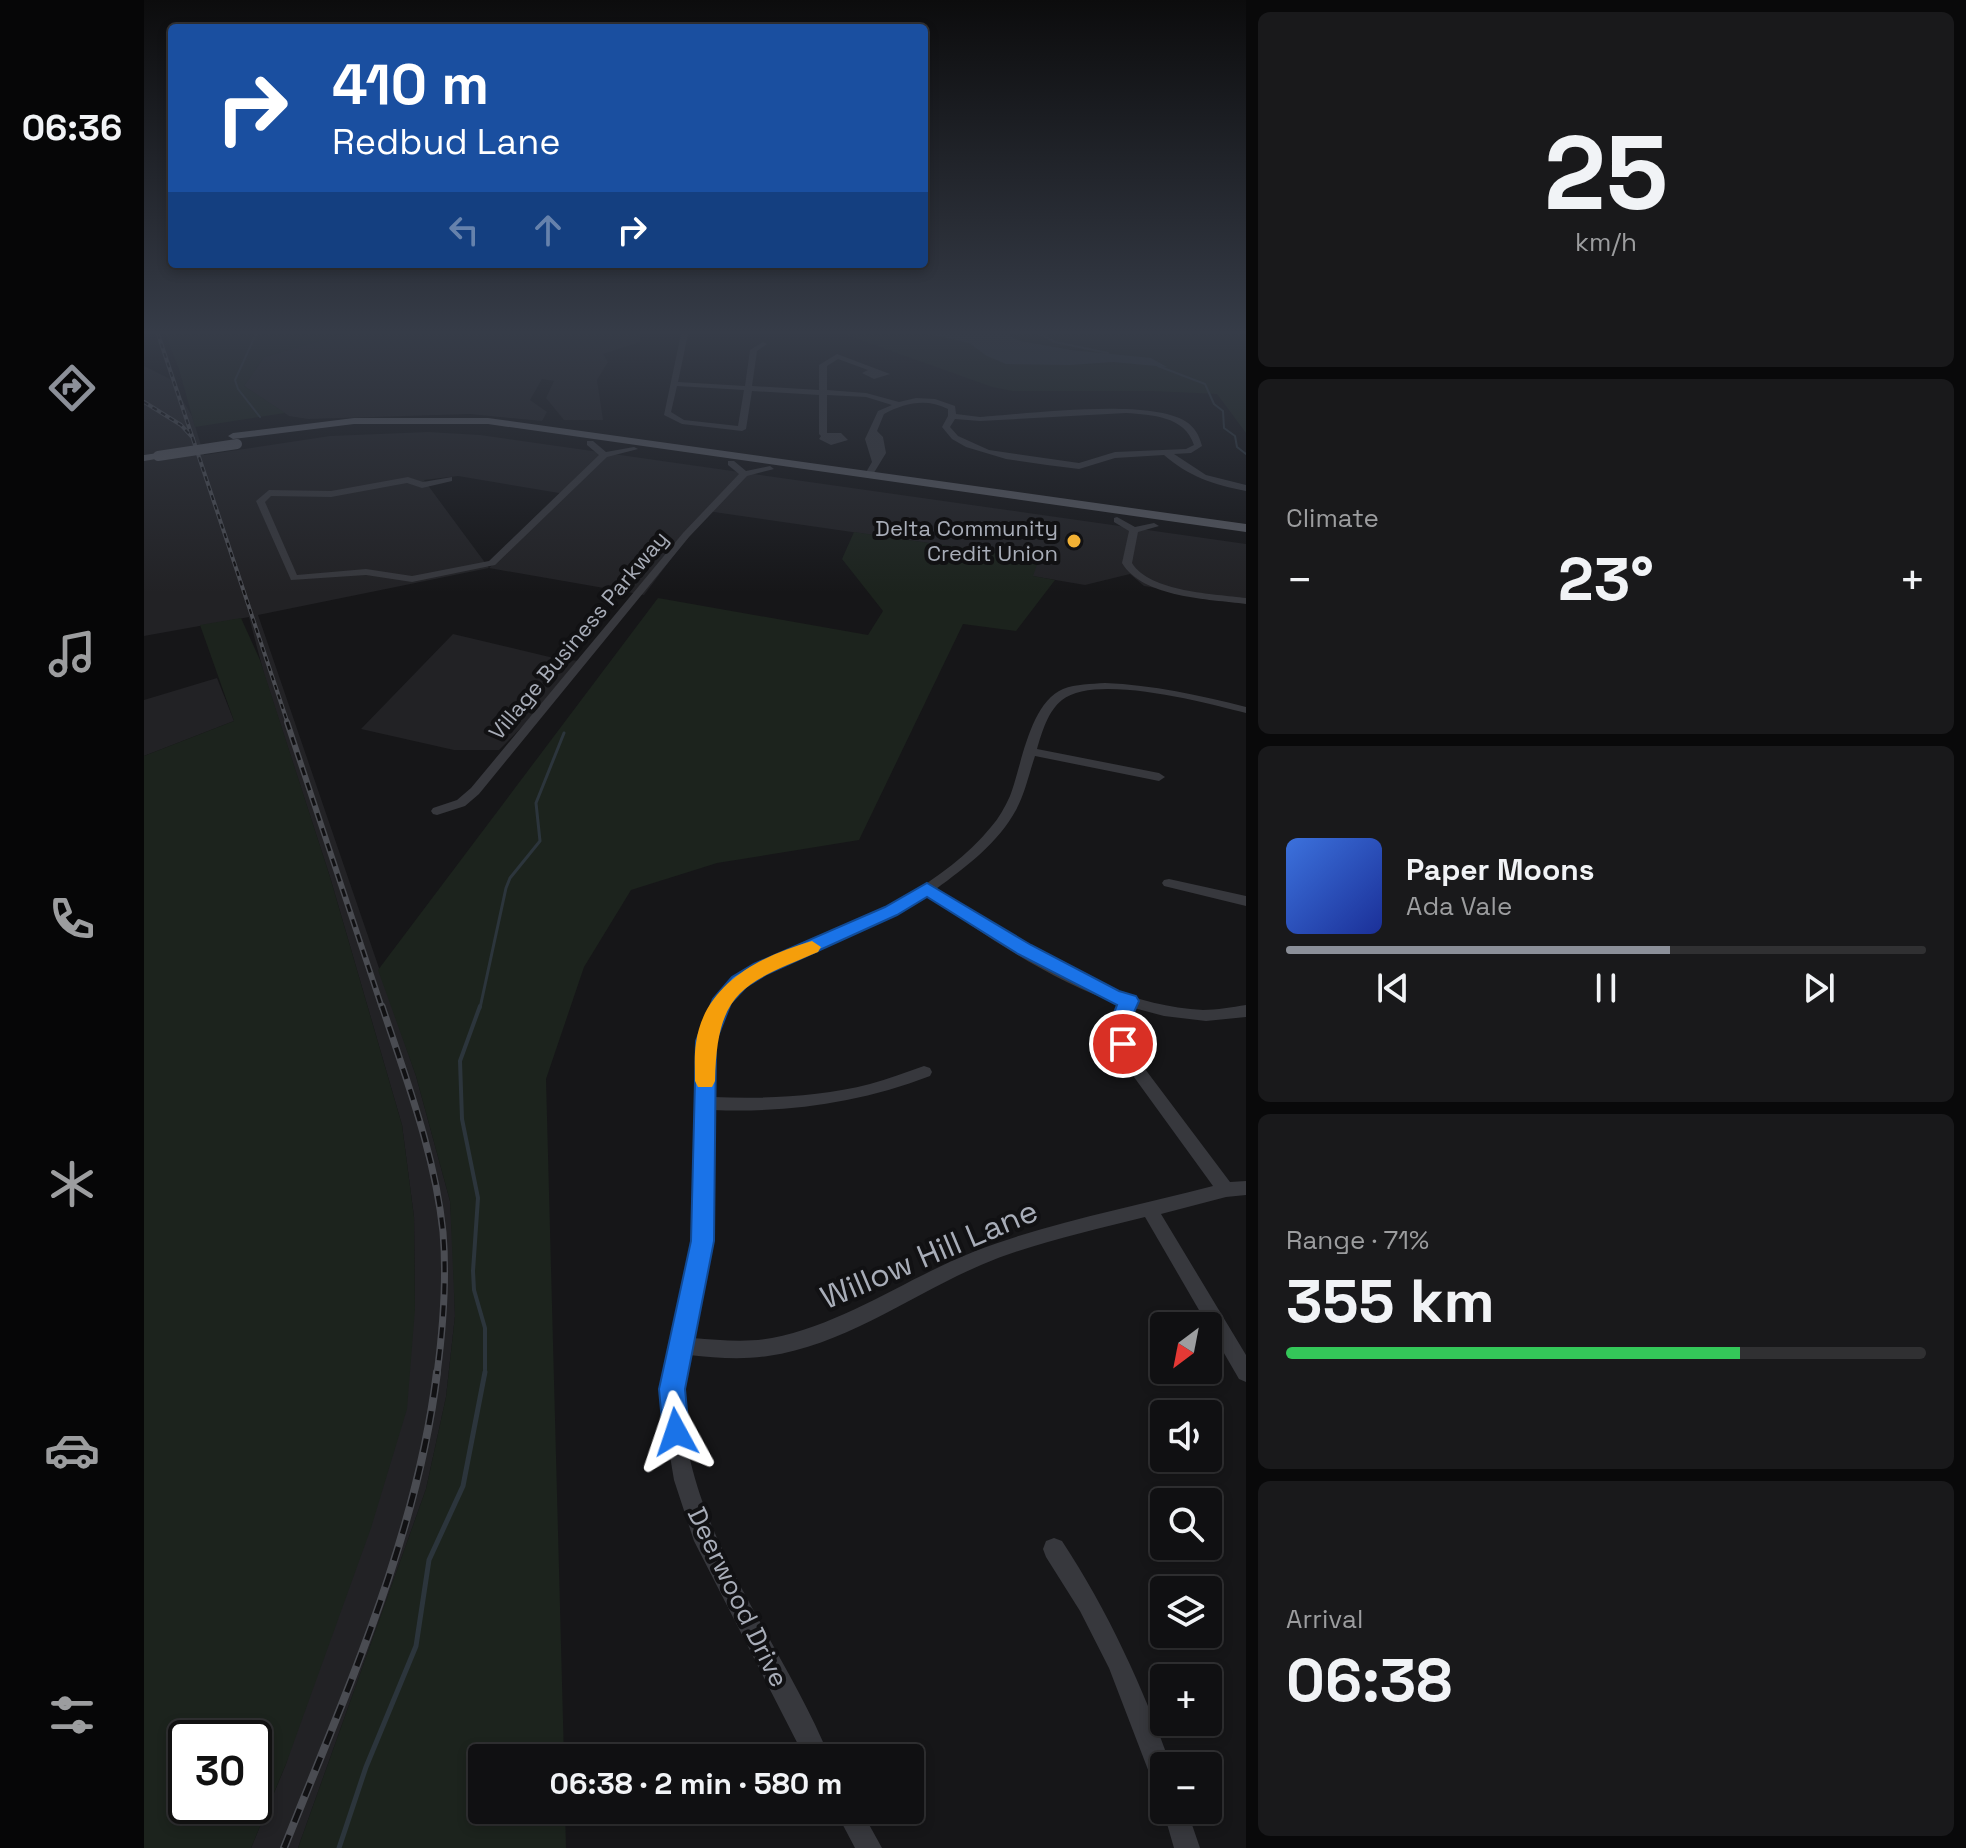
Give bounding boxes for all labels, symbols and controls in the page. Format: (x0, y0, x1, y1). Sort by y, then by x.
text: 410 m (332, 49, 489, 120)
icon: right (200, 56, 304, 160)
text: 06:36 (22, 105, 122, 151)
text: 25 (1544, 107, 1668, 239)
text: Redbud Lane (332, 119, 561, 165)
icon: left (442, 208, 486, 252)
icon: ahead (526, 208, 570, 252)
icon: right (610, 208, 654, 252)
text: km/h (1575, 225, 1637, 259)
icon: directions (44, 360, 100, 416)
text: Climate (1286, 501, 1379, 535)
place label: Delta Community Credit Union (875, 514, 1058, 567)
street label: Village Business Parkway (482, 525, 674, 745)
marker: Delta Community Credit Union (1065, 532, 1083, 550)
text: 23° (1558, 541, 1654, 618)
text: − (1286, 552, 1313, 608)
text: + (1899, 552, 1926, 608)
icon: music (44, 626, 100, 682)
text: Paper Moons (1406, 850, 1595, 889)
text: Ada Vale (1406, 889, 1512, 923)
icon: phone (44, 891, 100, 947)
icon: previous (1371, 966, 1415, 1010)
icon: pause (1584, 966, 1628, 1010)
icon: next (1797, 966, 1841, 1010)
pin (1089, 1010, 1157, 1078)
icon: arrive (1101, 1022, 1145, 1066)
icon: climate (44, 1156, 100, 1212)
street label: Willow Hill Lane (814, 1190, 1044, 1318)
text: Range · 71% (1286, 1223, 1429, 1257)
text: 355 km (1286, 1263, 1495, 1340)
north arrow (1150, 1312, 1222, 1384)
map controls (1150, 1312, 1222, 1824)
position arrow (634, 1390, 718, 1474)
button: sound (1150, 1400, 1222, 1472)
icon: car (44, 1422, 100, 1478)
button: search (1150, 1488, 1222, 1560)
street label: Deerwood Drive (680, 1501, 796, 1693)
button: layers (1150, 1576, 1222, 1648)
text: Arrival (1286, 1602, 1363, 1636)
text: 06:38 (1286, 1642, 1452, 1719)
button: + (1150, 1664, 1222, 1736)
icon: filters (44, 1687, 100, 1743)
speed limit sign: 30 (168, 1720, 272, 1824)
button: − (1150, 1752, 1222, 1824)
text: 06:38 · 2 min · 580 m (550, 1764, 842, 1803)

